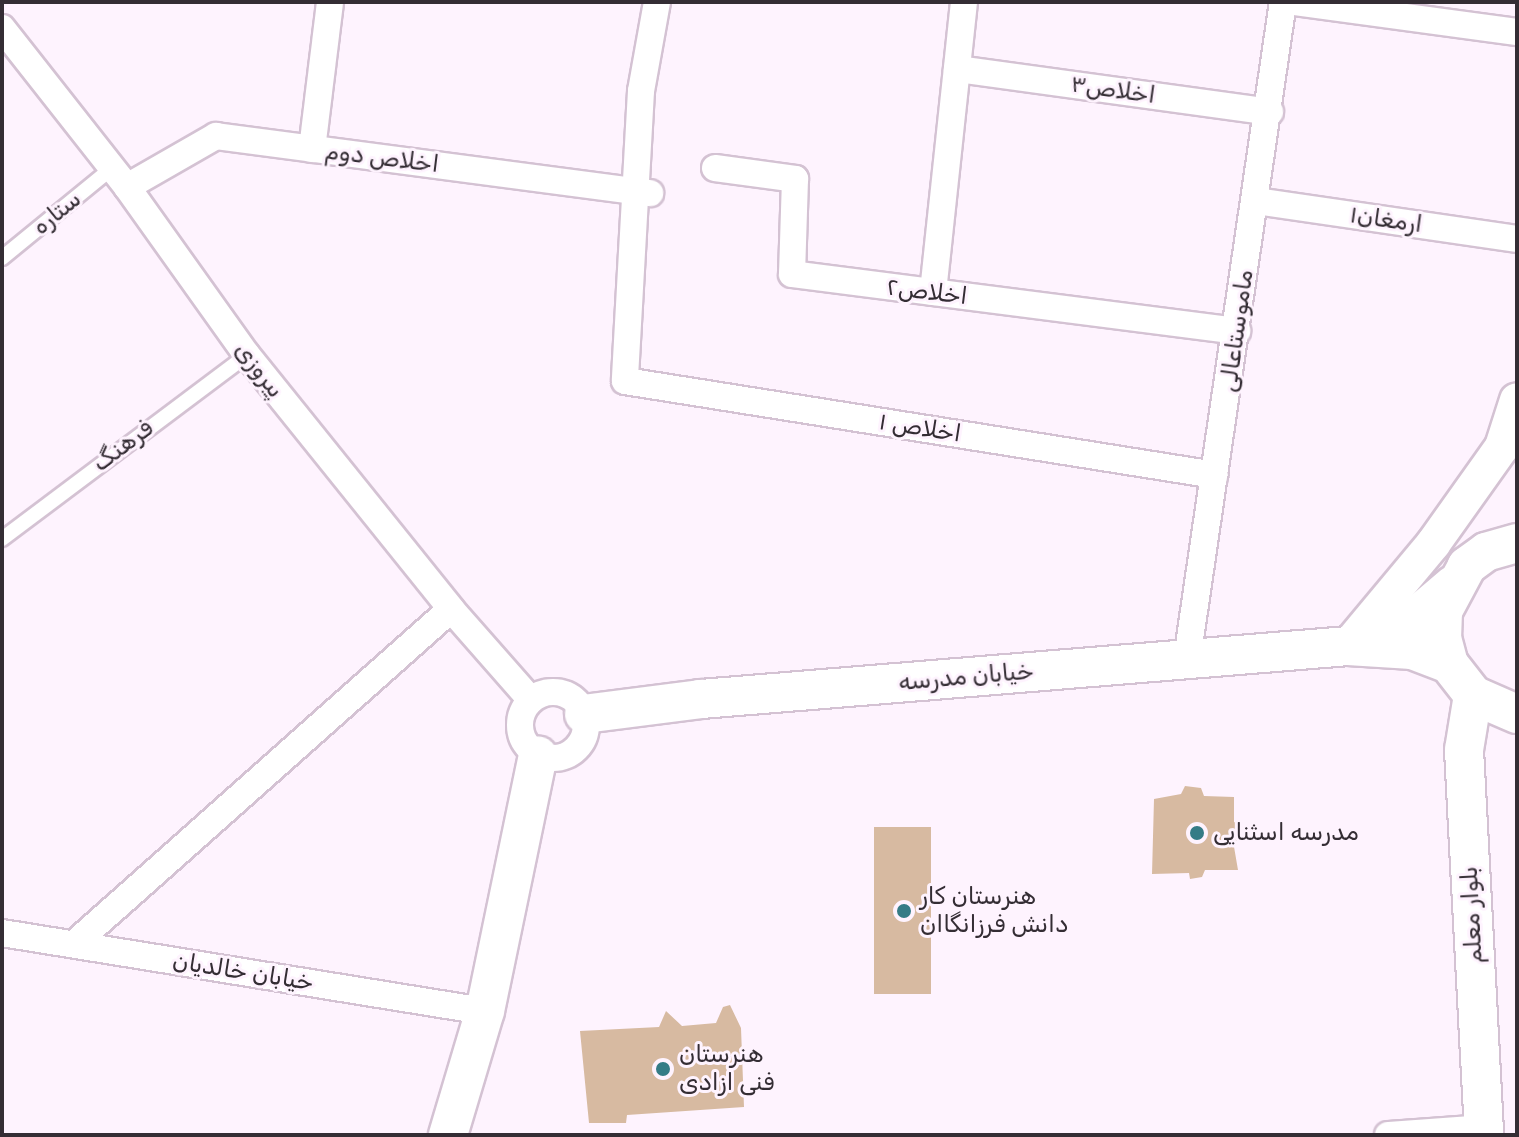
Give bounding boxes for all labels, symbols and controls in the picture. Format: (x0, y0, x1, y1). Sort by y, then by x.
street label: اخلاص۳ (1069, 70, 1157, 110)
street label: اخلاص دوم (324, 137, 440, 179)
street label: ستاره (27, 185, 87, 241)
street label: ارمغان۱ (1348, 201, 1424, 239)
street label: ماموستاعالی (1214, 268, 1260, 394)
street label: اخلاص۲ (885, 273, 969, 311)
street label: پیروزی (228, 336, 290, 404)
street label: اخلاص ۱ (877, 407, 963, 449)
street label: فرهنگ (87, 414, 159, 478)
street label: خیابان مدرسه (897, 657, 1035, 697)
place label: مدرسه اسثنایی (1213, 819, 1359, 847)
marker: مدرسه اسثنایی (1188, 824, 1206, 842)
street label: بلوار معلم (1455, 866, 1489, 964)
place label: هنرستان کار دانش فرزانگاان (920, 883, 1068, 939)
marker: هنرستان کار دانش فرزانگاان (895, 902, 913, 920)
street label: خیابان خالدیان (170, 947, 316, 997)
place label: هنرستان فنی ازادی (679, 1041, 774, 1097)
marker: هنرستان فنی ازادی (654, 1060, 672, 1078)

